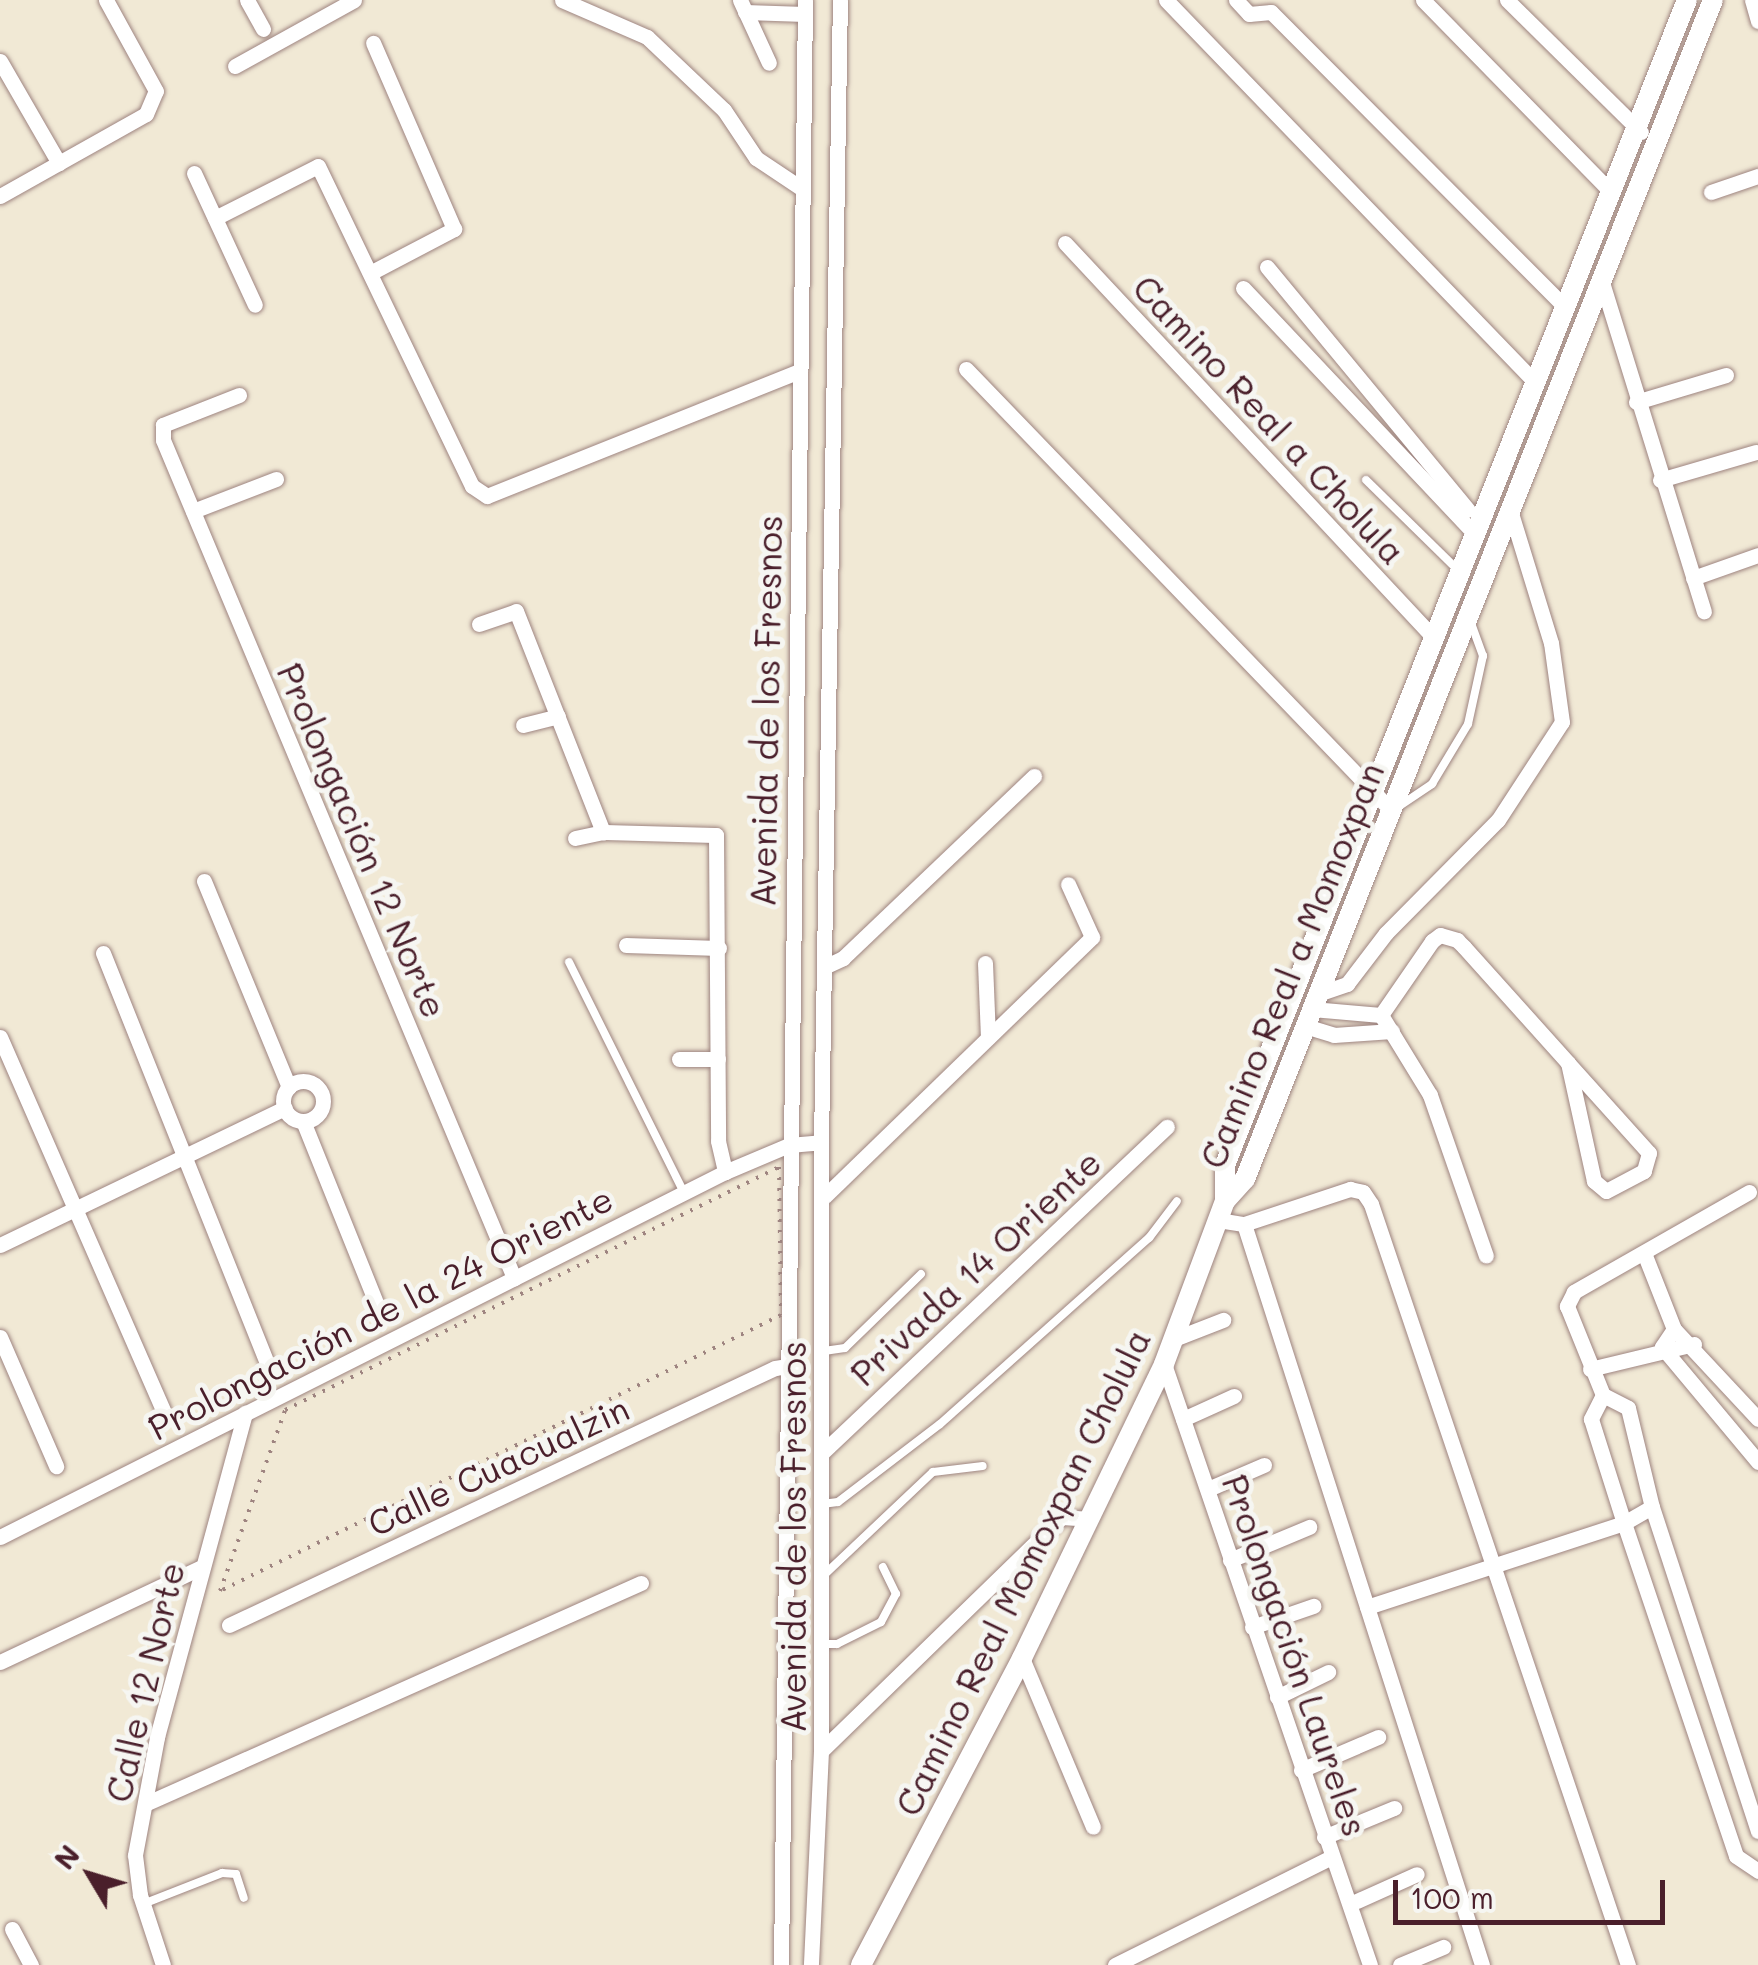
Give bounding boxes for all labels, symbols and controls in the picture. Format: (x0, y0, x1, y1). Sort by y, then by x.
street label: Camino Real a Cholula (1125, 266, 1415, 572)
street label: Avenida de los Fresnos (741, 515, 789, 907)
street label: Prolongación 12 Norte (269, 656, 457, 1024)
street label: Camino Real a Momoxpan (1190, 756, 1392, 1174)
street label: Privada 14 Oriente (841, 1140, 1109, 1394)
street label: Prolongación de la 24 Oriente (141, 1176, 619, 1448)
street label: Camino Real Momoxpan Cholula (886, 1322, 1158, 1822)
street label: Avenida de los Fresnos (771, 1341, 813, 1733)
street label: Calle Cuacualzin (361, 1386, 635, 1544)
street label: Prolongación Laureles (1214, 1469, 1378, 1841)
street label: Calle 12 Norte (96, 1558, 192, 1806)
north arrow (40, 1825, 140, 1925)
text: N (46, 1837, 87, 1876)
scale bar (1398, 1860, 1670, 1922)
text: 100 m (1410, 1877, 1494, 1917)

